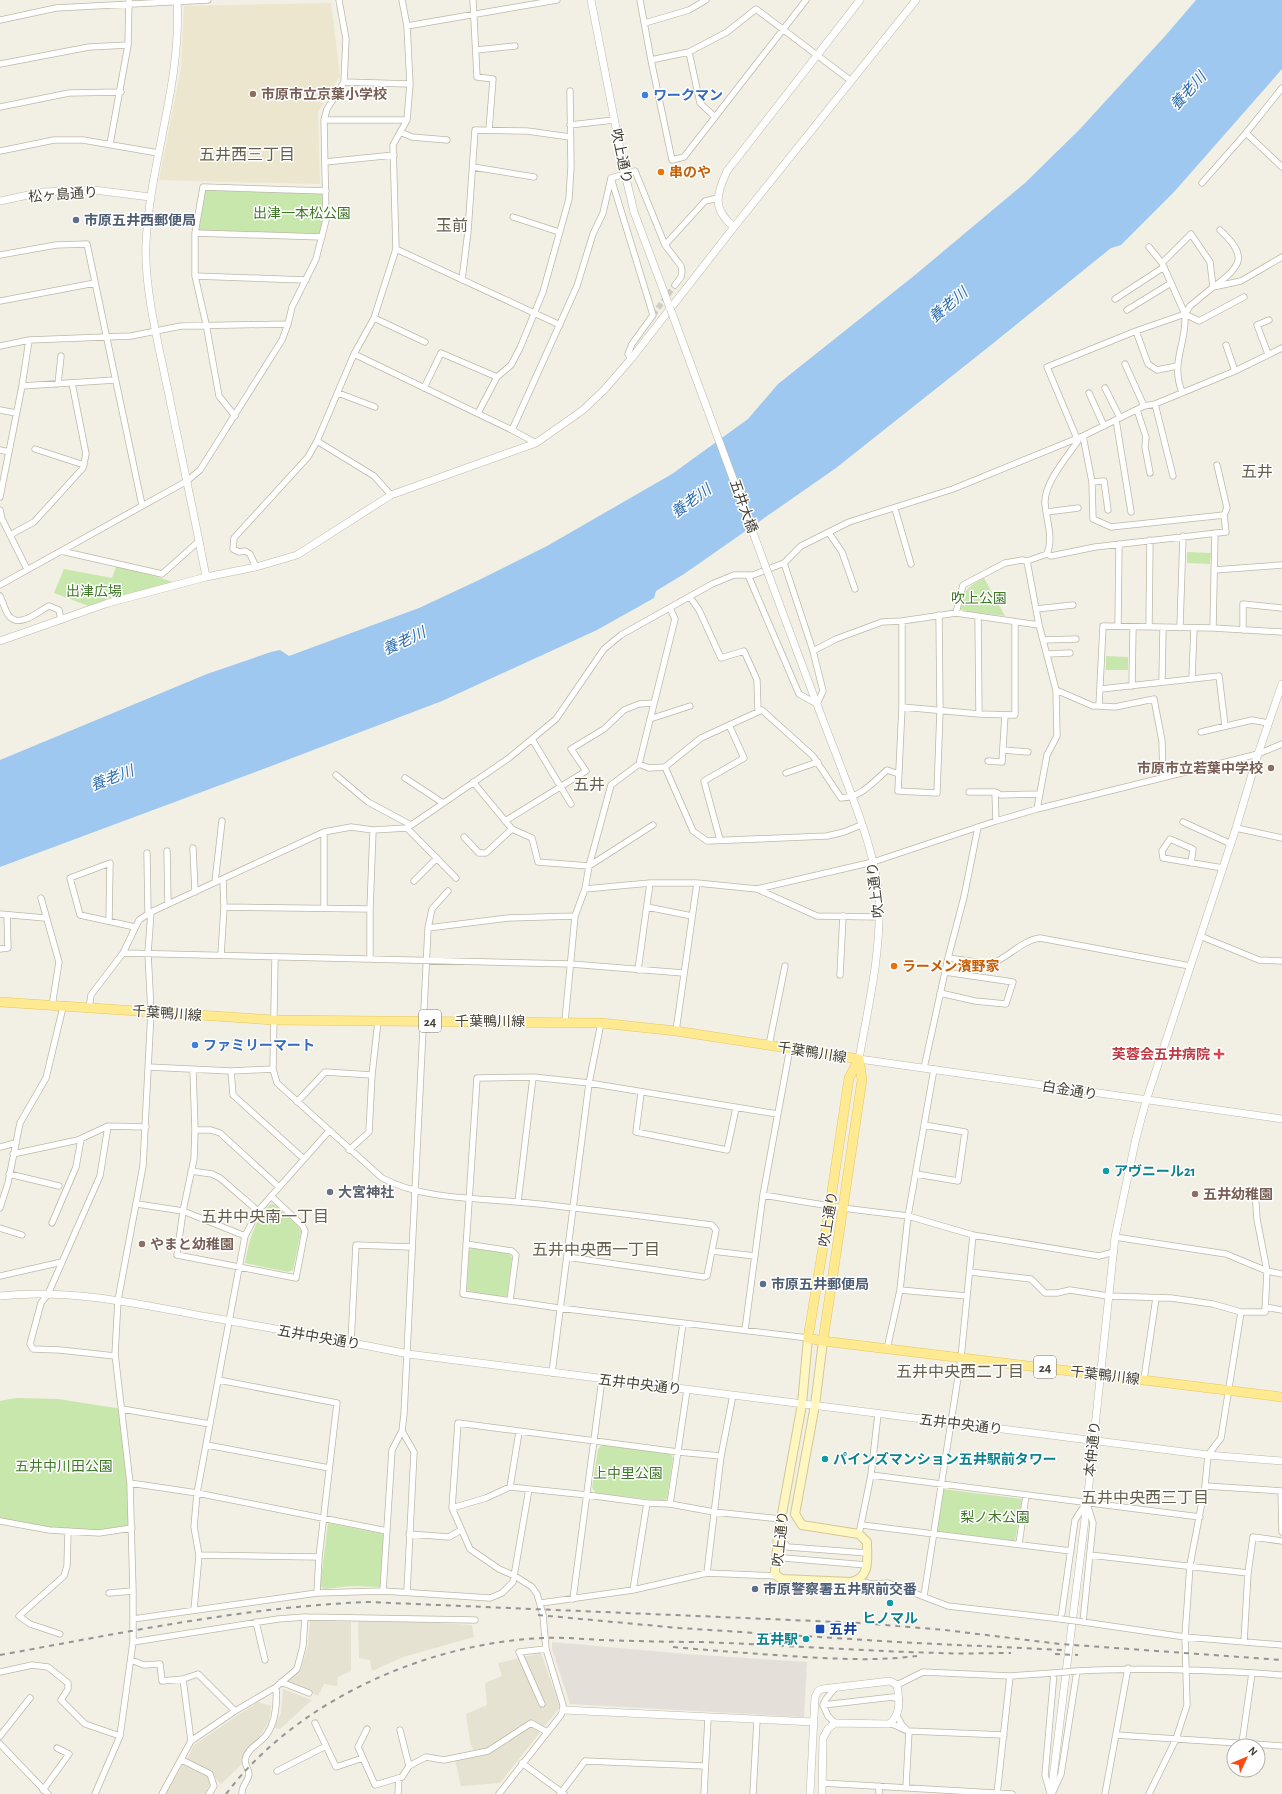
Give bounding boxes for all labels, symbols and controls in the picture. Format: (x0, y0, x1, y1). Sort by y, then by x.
water label: 養老川 (1167, 67, 1210, 113)
place label: 市原市立京葉小学校 (261, 87, 387, 102)
place label: ワークマン (653, 88, 723, 103)
marker: 市原市立京葉小学校 (248, 89, 258, 99)
marker: ワークマン (640, 90, 650, 100)
street label: 吹上通り (608, 127, 635, 185)
district label: 五井西三丁目 (199, 146, 295, 163)
place label: 串のや (669, 165, 711, 180)
marker: 串のや (656, 167, 666, 177)
street label: 松ヶ島通り (28, 185, 98, 204)
park label: 出津一本松公園 (253, 206, 351, 221)
place label: 市原五井西郵便局 (84, 212, 196, 228)
marker: 市原五井西郵便局 (71, 215, 81, 225)
district label: 玉前 (436, 217, 468, 234)
water label: 養老川 (926, 283, 972, 326)
district label: 五井 (1241, 463, 1273, 480)
street label: 五井大橋 (727, 477, 761, 535)
water label: 養老川 (668, 480, 716, 521)
park label: 出津広場 (66, 584, 122, 599)
park label: 吹上公園 (951, 591, 1007, 606)
water label: 養老川 (380, 623, 430, 658)
place label: 市原市立若葉中学校 (1137, 761, 1263, 776)
water label: 養老川 (88, 762, 138, 794)
marker: 市原市立若葉中学校 (1266, 763, 1276, 773)
district label: 五井 (573, 776, 605, 793)
street label: 吹上通り (865, 861, 886, 919)
place label: ラーメン濱野家 (902, 959, 999, 974)
marker: ラーメン濱野家 (889, 961, 899, 971)
street label: 千葉鴨川線 (132, 1004, 202, 1023)
road number: 24 (419, 1010, 441, 1032)
street label: 千葉鴨川線 (455, 1014, 525, 1029)
place label: ファミリーマート (203, 1039, 315, 1053)
marker: ファミリーマート (190, 1040, 200, 1050)
street label: 千葉鴨川線 (776, 1040, 848, 1065)
place label: 芙蓉会五井病院 (1112, 1046, 1210, 1062)
marker: 芙蓉会五井病院 (1213, 1048, 1225, 1060)
street label: 白金通り (1041, 1079, 1099, 1102)
place label: アヴニール21 (1114, 1164, 1196, 1179)
marker: アヴニール21 (1101, 1166, 1111, 1176)
place label: 大宮神社 (338, 1184, 394, 1200)
place label: 五井幼稚園 (1203, 1186, 1273, 1202)
marker: 大宮神社 (325, 1187, 335, 1197)
marker: 五井幼稚園 (1190, 1189, 1200, 1199)
street label: 吹上通り (817, 1190, 840, 1248)
district label: 五井中央南一丁目 (201, 1208, 329, 1225)
place label: やまと幼稚園 (150, 1236, 234, 1252)
marker: やまと幼稚園 (137, 1239, 147, 1249)
district label: 五井中央西一丁目 (532, 1241, 660, 1258)
place label: 市原五井郵便局 (771, 1276, 869, 1292)
marker: 市原五井郵便局 (758, 1279, 768, 1289)
street label: 五井中央通り (276, 1322, 362, 1352)
road number: 24 (1034, 1356, 1056, 1378)
district label: 五井中央西二丁目 (896, 1363, 1024, 1380)
street label: 千葉鴨川線 (1069, 1364, 1141, 1387)
street label: 五井中央通り (597, 1371, 683, 1397)
street label: 五井中央通り (918, 1411, 1004, 1437)
street label: 本仲通り (1081, 1420, 1103, 1478)
place label: パインズマンション五井駅前タワー (833, 1451, 1057, 1467)
marker: パインズマンション五井駅前タワー (820, 1454, 830, 1464)
park label: 五井中川田公園 (15, 1458, 113, 1474)
park label: 上中里公園 (593, 1466, 663, 1481)
district label: 五井中央西三丁目 (1081, 1489, 1209, 1506)
street label: 吹上通り (770, 1510, 791, 1568)
park label: 梨ノ木公園 (960, 1510, 1030, 1525)
place label: 市原警察署五井駅前交番 (763, 1581, 917, 1597)
marker: 市原警察署五井駅前交番 (750, 1584, 760, 1594)
marker: ヒノマル (885, 1598, 895, 1608)
place label: ヒノマル (862, 1611, 918, 1626)
place label: 五井 (829, 1621, 857, 1637)
marker: 五井 (814, 1623, 826, 1635)
place label: 五井駅 (756, 1631, 798, 1647)
marker: 五井駅 (801, 1634, 811, 1644)
north arrow (1226, 1738, 1266, 1778)
text: N (1246, 1745, 1259, 1758)

